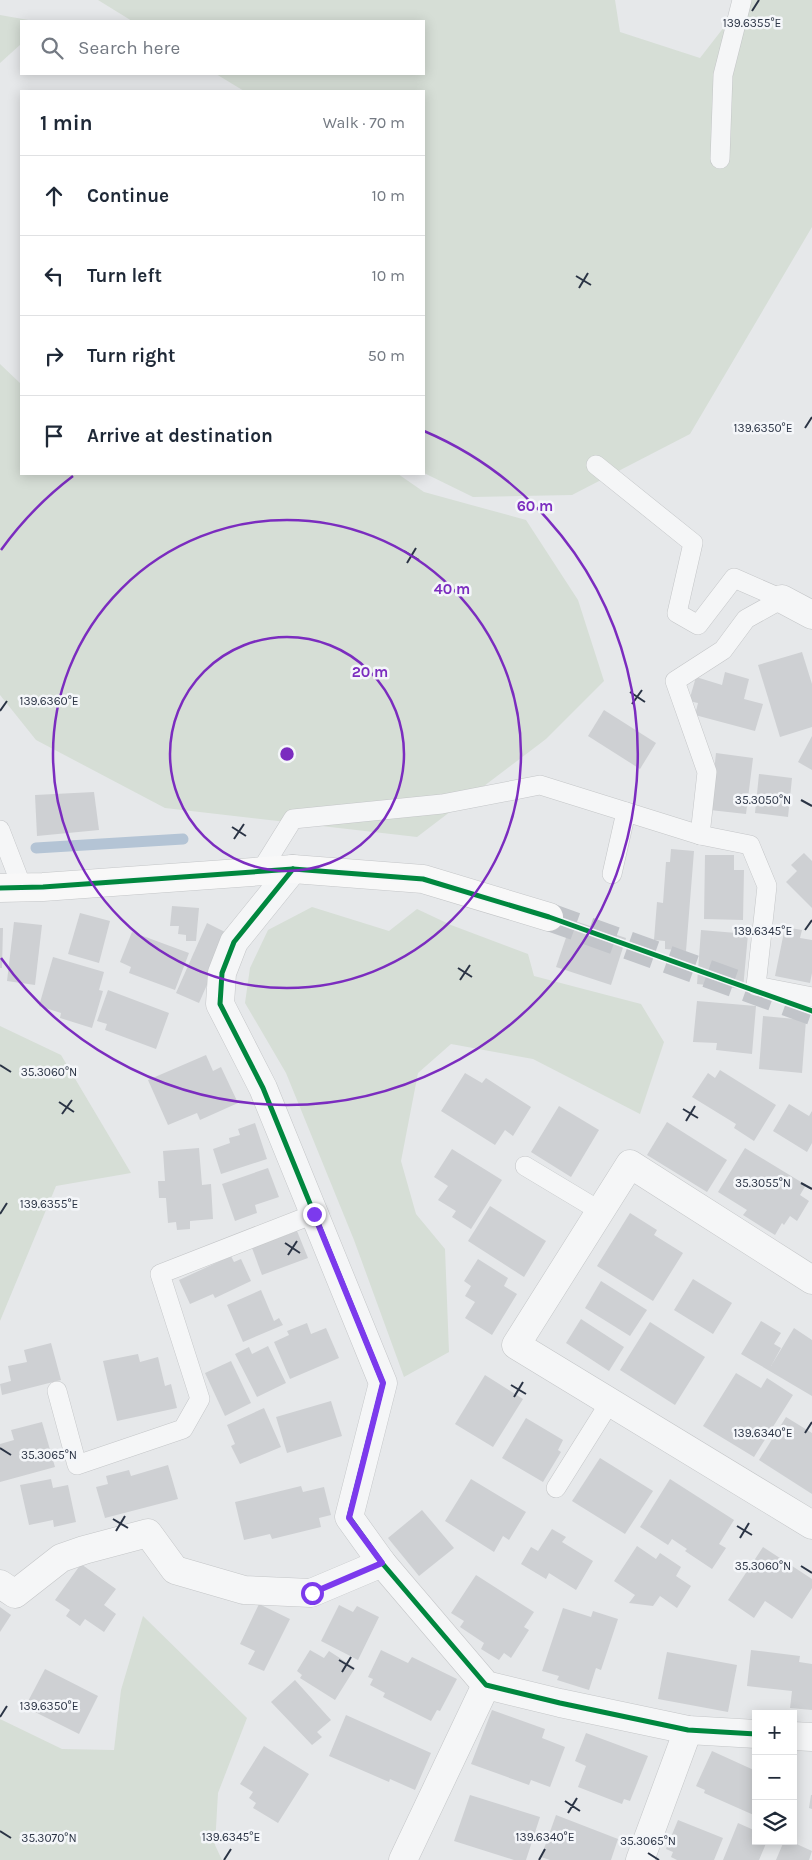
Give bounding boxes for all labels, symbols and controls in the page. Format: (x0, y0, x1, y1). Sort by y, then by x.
text: 139.6355°E (723, 16, 781, 30)
search box (20, 20, 425, 75)
icon: search (38, 34, 66, 62)
text: Search here (78, 37, 180, 59)
text: 1 min (40, 111, 93, 135)
text: Walk · 70 m (323, 113, 405, 132)
icon: ahead (40, 182, 68, 210)
text: Continue (87, 185, 169, 207)
text: 10 m (371, 186, 405, 205)
icon: left (40, 262, 68, 290)
text: Turn left (87, 265, 162, 287)
text: 10 m (371, 266, 405, 285)
icon: right (40, 342, 68, 370)
text: Turn right (87, 345, 176, 367)
text: 50 m (368, 346, 405, 365)
text: 139.6350°E (734, 421, 792, 435)
icon: arrive (40, 422, 68, 450)
text: Arrive at destination (87, 425, 273, 447)
text: 60 m (517, 497, 553, 515)
text: 40 m (434, 580, 470, 598)
text: 20 m (352, 663, 388, 681)
text: 139.6360°E (20, 694, 78, 708)
centre of rings (278, 745, 296, 763)
text: 35.3050°N (735, 793, 791, 807)
text: 139.6345°E (734, 924, 792, 938)
text: 35.3060°N (21, 1065, 77, 1079)
text: 35.3055°N (735, 1176, 791, 1190)
text: 139.6355°E (20, 1197, 78, 1211)
route end (303, 1203, 326, 1226)
text: 139.6340°E (734, 1426, 792, 1440)
text: 35.3065°N (21, 1448, 77, 1462)
text: 35.3060°N (735, 1559, 791, 1573)
route start (301, 1582, 324, 1605)
text: 139.6350°E (20, 1699, 78, 1713)
map controls (752, 1710, 797, 1845)
button: + (752, 1710, 797, 1755)
button: − (752, 1755, 797, 1800)
button: layers (752, 1800, 797, 1845)
text: 139.6345°E (202, 1830, 260, 1844)
text: 139.6340°E (516, 1830, 574, 1844)
text: 35.3070°N (21, 1831, 77, 1845)
text: 35.3065°N (620, 1834, 676, 1848)

